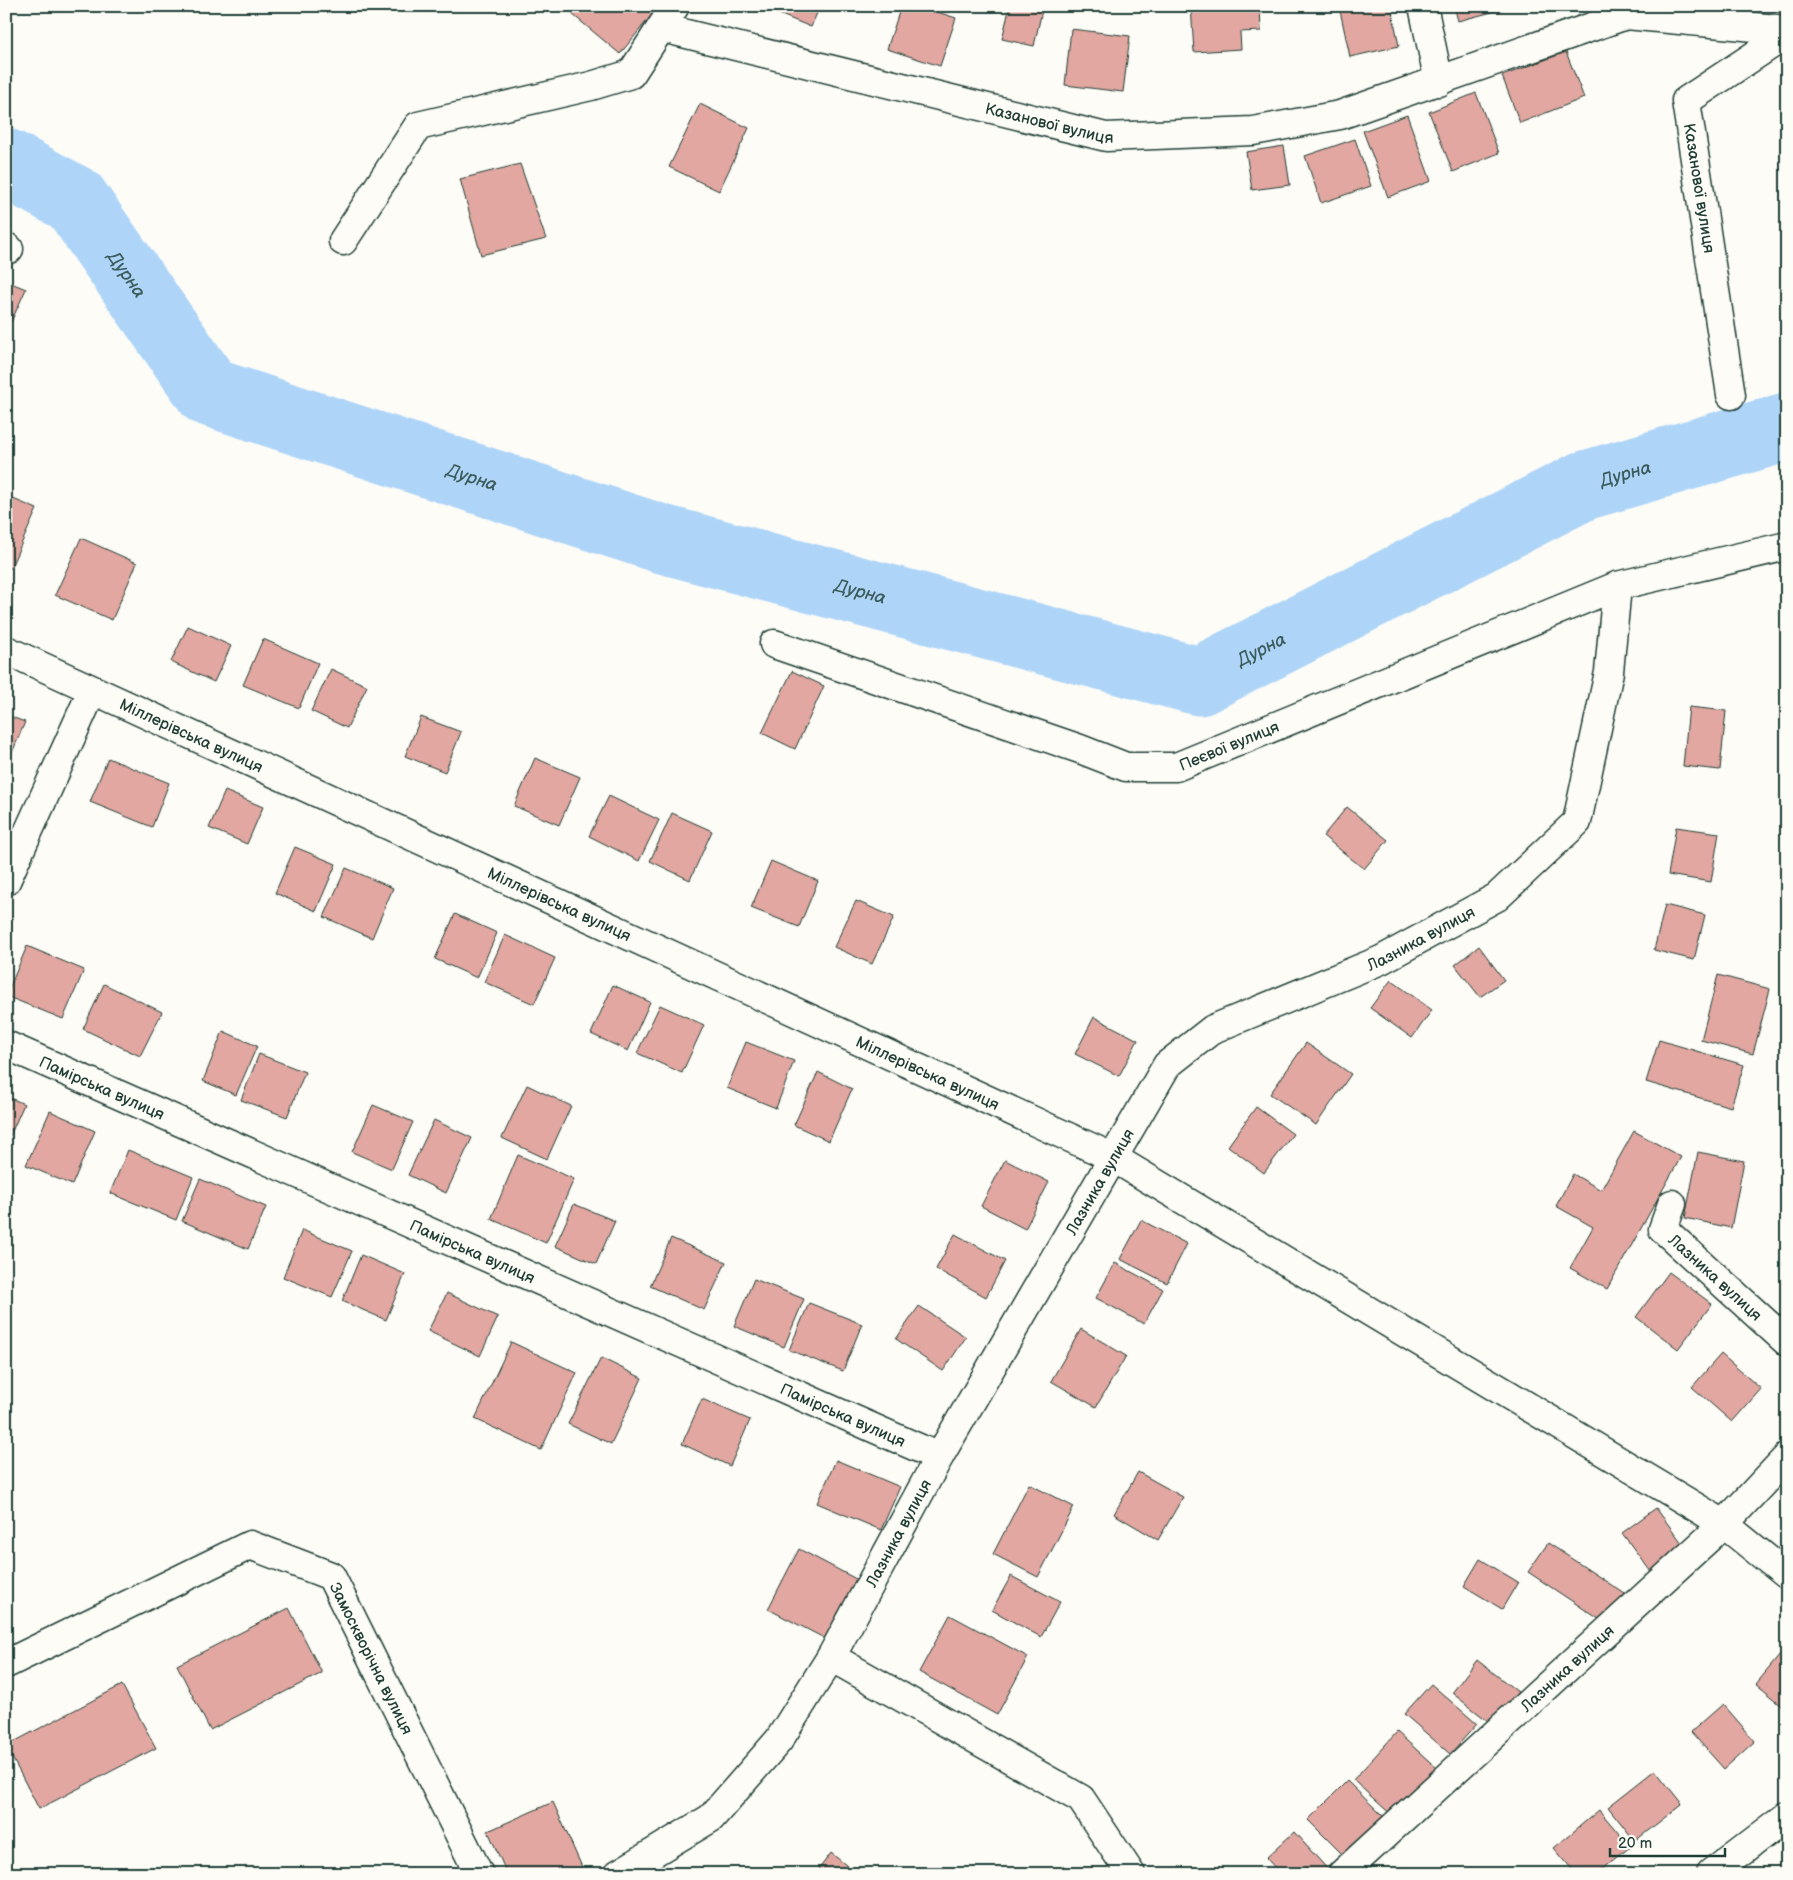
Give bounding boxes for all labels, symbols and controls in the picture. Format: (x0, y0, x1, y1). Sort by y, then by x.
street label: Казанової вулиця (983, 100, 1114, 148)
street label: Казанової вулиця (1679, 122, 1718, 255)
water label: Дурна (102, 246, 150, 302)
water label: Дурна (1597, 457, 1654, 492)
water label: Дурна (443, 460, 500, 496)
water label: Дурна (832, 575, 888, 609)
water label: Дурна (1233, 629, 1289, 671)
street label: Міллерівська вулиця (116, 695, 266, 778)
street label: Пеєвої вулиця (1177, 718, 1282, 776)
street label: Міллерівська вулиця (484, 864, 634, 946)
street label: Лазника вулиця (1364, 903, 1479, 976)
street label: Міллерівська вулиця (852, 1033, 1002, 1115)
street label: Памірська вулиця (36, 1053, 167, 1125)
street label: Лазника вулиця (1062, 1126, 1139, 1240)
street label: Памірська вулиця (406, 1216, 538, 1288)
street label: Лазника вулиця (1663, 1230, 1765, 1326)
street label: Памірська вулиця (777, 1380, 908, 1452)
street label: Лазника вулиця (862, 1476, 936, 1592)
street label: Замоскворічна вулиця (325, 1580, 416, 1738)
street label: Лазника вулиця (1517, 1622, 1618, 1717)
scale bar (1610, 1825, 1726, 1857)
text: 20 m (1618, 1834, 1652, 1853)

